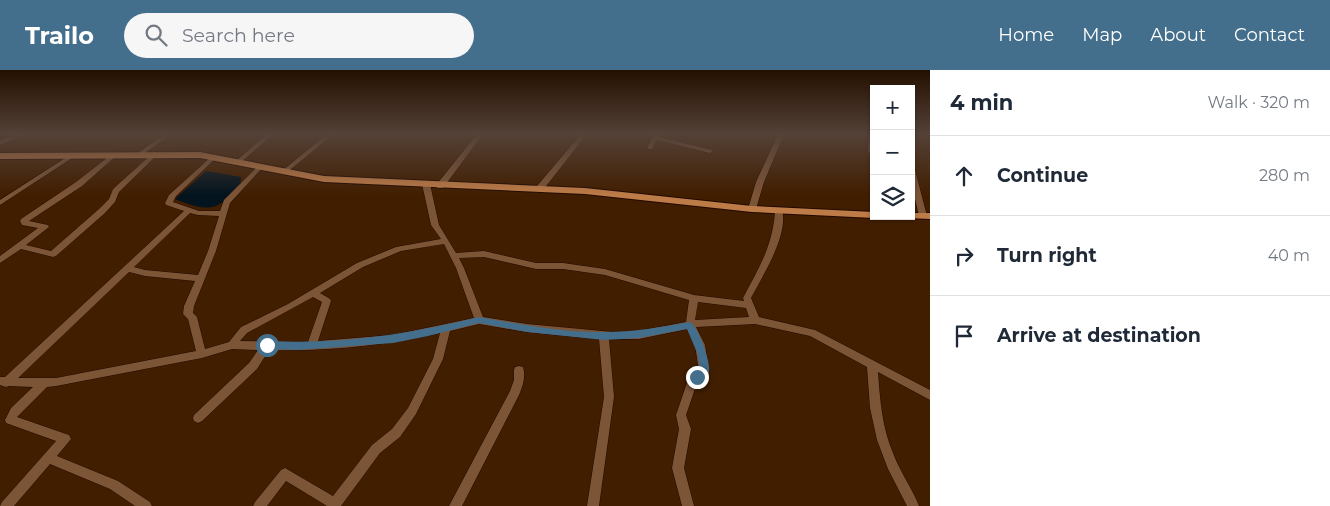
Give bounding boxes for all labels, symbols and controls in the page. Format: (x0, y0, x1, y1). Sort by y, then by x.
search box (124, 13, 474, 58)
text: Trailo (25, 21, 94, 50)
icon: search (142, 21, 170, 49)
text: Search here (182, 24, 295, 47)
text: Home (998, 24, 1054, 46)
text: Map (1082, 24, 1122, 46)
text: About (1150, 24, 1206, 46)
text: Contact (1234, 24, 1305, 46)
map controls (870, 85, 915, 220)
button: + (870, 85, 915, 130)
text: 4 min (950, 90, 1013, 115)
text: Walk · 320 m (1208, 93, 1310, 112)
button: − (870, 130, 915, 175)
icon: ahead (950, 162, 978, 190)
text: Continue (997, 164, 1088, 187)
text: 280 m (1259, 166, 1310, 185)
button: layers (870, 175, 915, 220)
icon: right (950, 242, 978, 270)
text: Turn right (997, 244, 1097, 267)
text: 40 m (1268, 246, 1310, 265)
icon: arrive (950, 322, 978, 350)
text: Arrive at destination (997, 324, 1201, 347)
route start (256, 334, 279, 357)
route end (686, 366, 709, 389)

